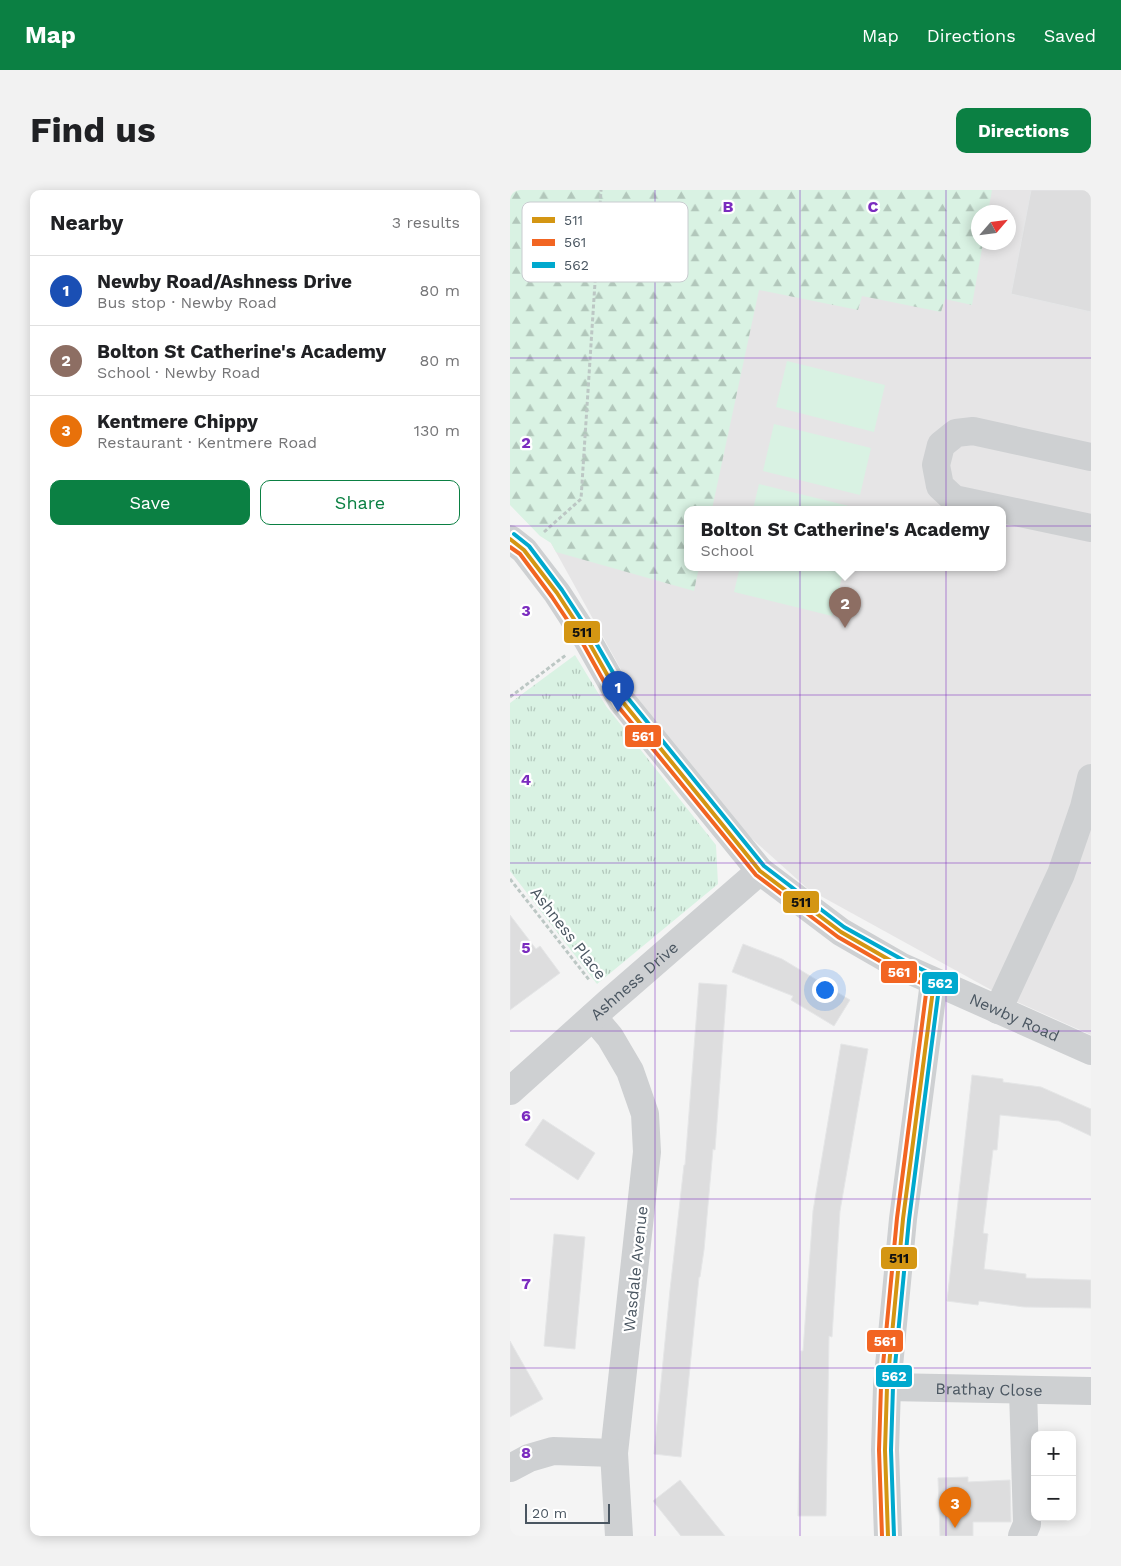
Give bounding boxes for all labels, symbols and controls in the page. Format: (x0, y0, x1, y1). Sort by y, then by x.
text: Map (25, 21, 76, 49)
text: Map (862, 25, 899, 46)
text: Directions (927, 25, 1016, 46)
text: Saved (1044, 25, 1096, 46)
button: Directions (956, 108, 1091, 153)
text: Find us (30, 109, 156, 151)
text: B (723, 197, 734, 216)
text: C (868, 197, 879, 216)
legend (522, 202, 688, 282)
north arrow (971, 205, 1016, 250)
text: Nearby (50, 210, 123, 235)
text: 511 (564, 212, 583, 228)
text: 3 results (392, 213, 460, 232)
text: 561 (564, 234, 586, 250)
text: 562 (564, 257, 589, 273)
text: Newby Road/Ashness Drive (97, 270, 352, 293)
text: 1 (63, 281, 69, 300)
text: 80 m (419, 281, 460, 300)
text: Bus stop · Newby Road (97, 293, 277, 312)
text: Bolton St Catherine's Academy (97, 340, 386, 363)
text: 2 (61, 351, 71, 370)
text: 80 m (419, 351, 460, 370)
text: School · Newby Road (97, 363, 260, 382)
text: Kentmere Chippy (97, 410, 258, 433)
text: 3 (61, 421, 71, 440)
text: 130 m (414, 421, 460, 440)
text: Restaurant · Kentmere Road (97, 433, 317, 452)
text: 2 (521, 433, 531, 452)
button: Save (50, 480, 250, 525)
button: Share (260, 480, 460, 525)
popup (684, 506, 1006, 571)
text: Bolton St Catherine's Academy (700, 518, 990, 541)
text: School (700, 541, 754, 560)
pin: 2 (829, 587, 861, 628)
text: 3 (521, 601, 531, 620)
line badge: 511 (563, 620, 601, 644)
text: 511 (572, 624, 592, 640)
pin: 1 (602, 671, 634, 712)
line badge: 561 (624, 724, 662, 748)
text: 561 (632, 728, 654, 744)
text: 4 (521, 770, 531, 789)
street label: Ashness Place (527, 883, 611, 983)
line badge: 511 (782, 890, 820, 914)
text: 511 (791, 894, 811, 910)
text: 5 (521, 938, 531, 957)
street label: Ashness Drive (587, 938, 682, 1024)
line badge: 561 (880, 960, 918, 984)
text: 561 (888, 964, 910, 980)
line badge: 562 (921, 971, 959, 995)
text: 562 (927, 975, 953, 991)
your location (812, 977, 838, 1003)
street label: Newby Road (967, 989, 1062, 1046)
text: 6 (521, 1106, 531, 1125)
street label: Wasdale Avenue (619, 1205, 652, 1333)
line badge: 511 (880, 1246, 918, 1270)
text: 511 (889, 1250, 909, 1266)
text: 7 (521, 1274, 531, 1293)
line badge: 561 (866, 1329, 904, 1353)
text: 561 (874, 1333, 896, 1349)
line badge: 562 (875, 1364, 913, 1388)
text: 562 (881, 1368, 907, 1384)
street label: Brathay Close (935, 1379, 1043, 1400)
map controls (1031, 1431, 1076, 1521)
button: + (1031, 1431, 1076, 1476)
text: 8 (521, 1443, 531, 1462)
button: − (1031, 1476, 1076, 1521)
pin: 3 (939, 1487, 971, 1528)
scale bar (525, 1501, 610, 1524)
text: 20 m (532, 1505, 567, 1521)

